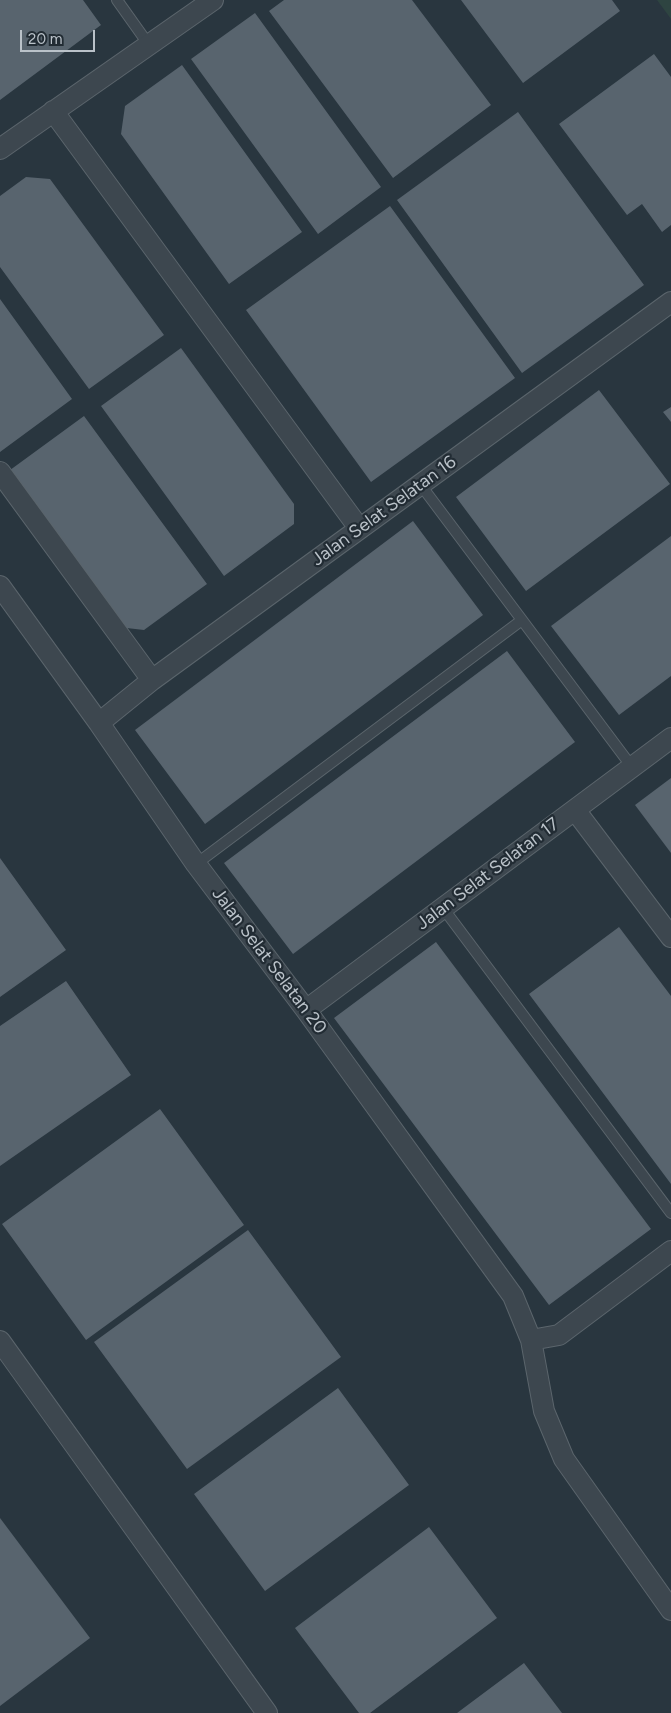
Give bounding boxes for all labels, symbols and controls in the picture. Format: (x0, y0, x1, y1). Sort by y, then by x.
scale bar (22, 20, 98, 52)
text: 20 m (28, 30, 62, 48)
street label: Jalan Selat Selatan 16 (308, 451, 460, 571)
street label: Jalan Selat Selatan 17 (412, 813, 564, 935)
street label: Jalan Selat Selatan 20 (207, 884, 331, 1038)

